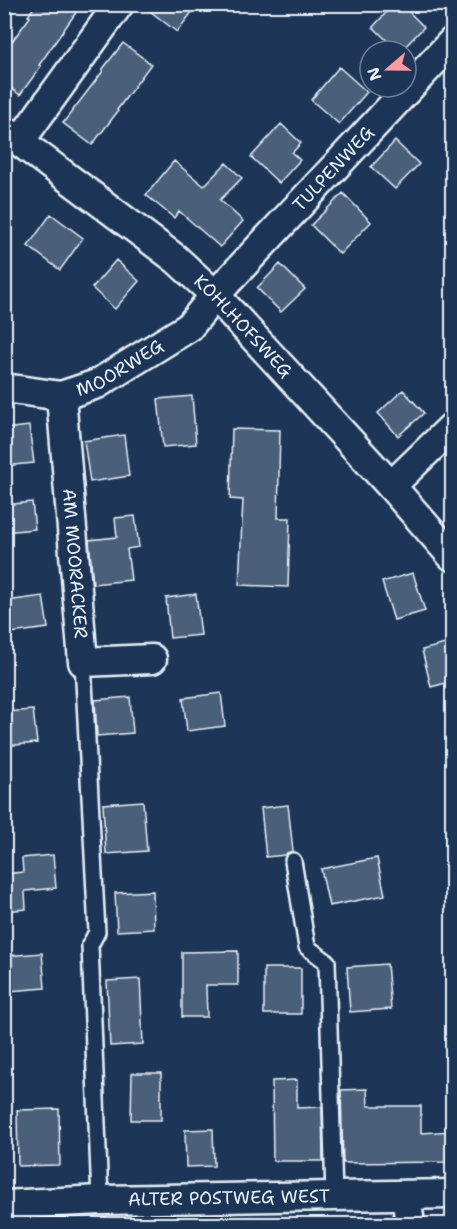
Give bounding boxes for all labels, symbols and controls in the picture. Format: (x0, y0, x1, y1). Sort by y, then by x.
north arrow (358, 39, 418, 99)
text: N (362, 64, 386, 84)
street label: TULPENWEG (287, 120, 380, 217)
street label: KOHLHOFSWEG (189, 269, 298, 383)
street label: MOORWEG (73, 333, 168, 402)
street label: AM MOORACKER (57, 488, 93, 639)
street label: ALTER POSTWEG WEST (128, 1184, 330, 1212)

